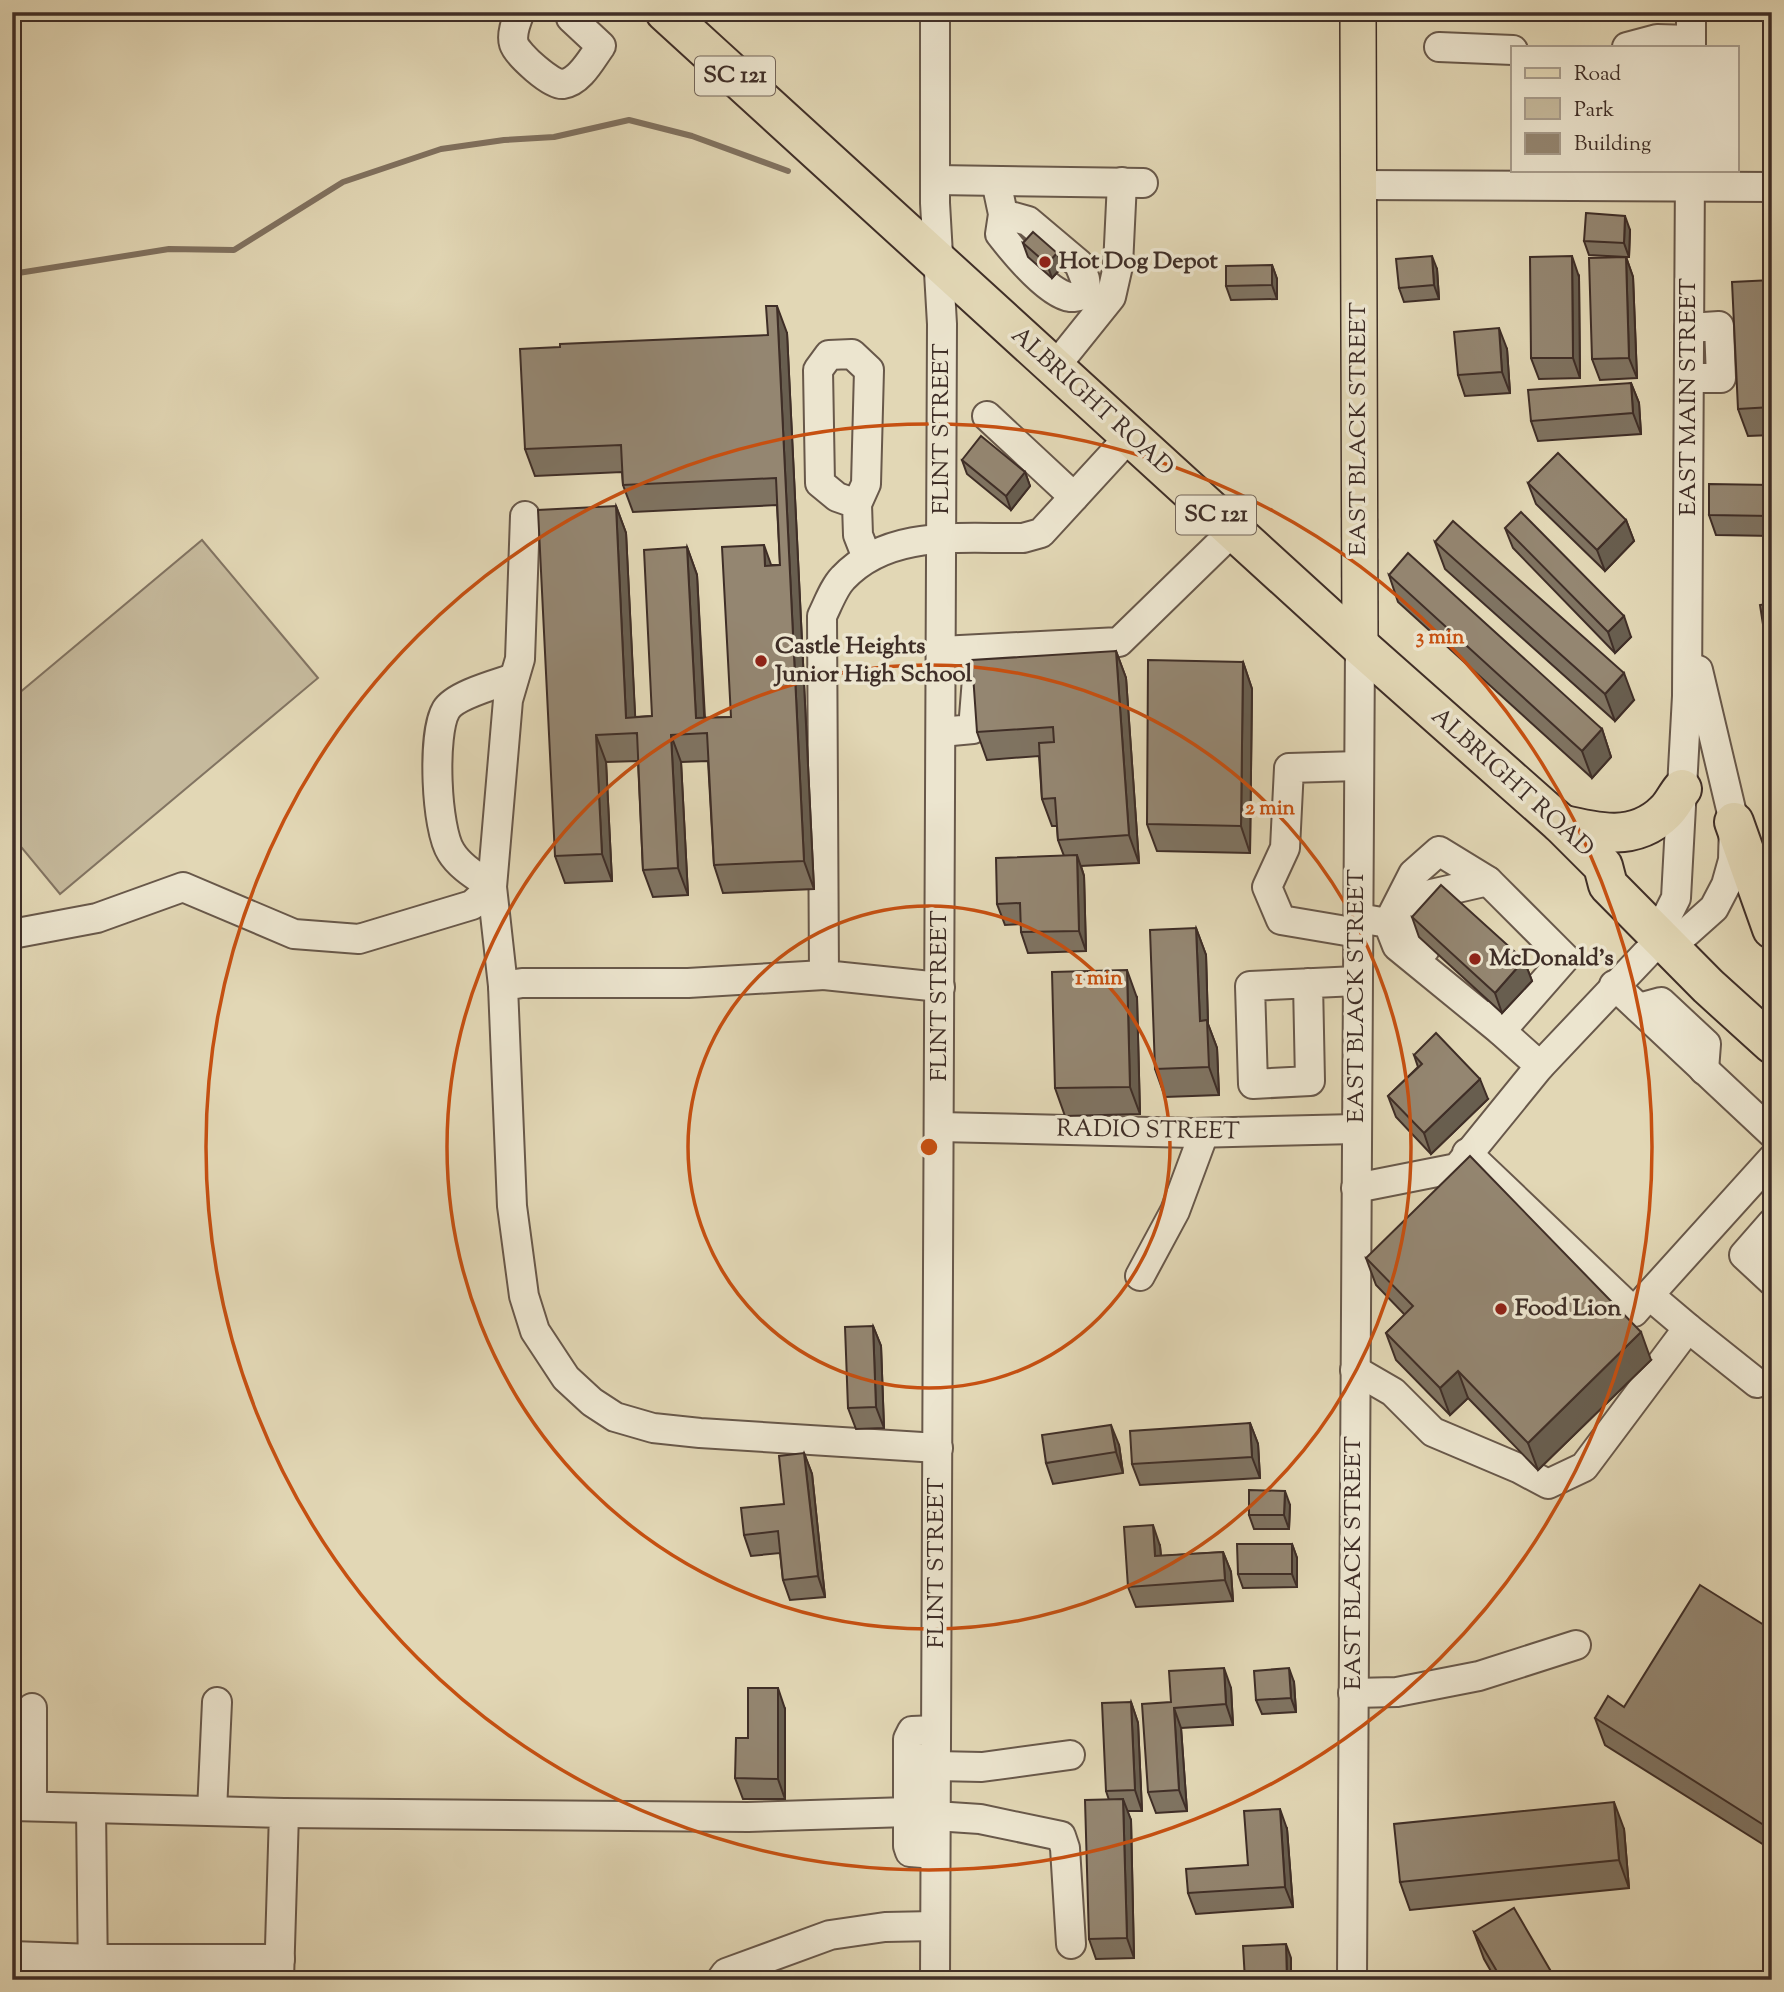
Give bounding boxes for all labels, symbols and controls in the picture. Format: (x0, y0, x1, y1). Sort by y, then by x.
legend (1511, 46, 1738, 172)
road number: SC 121 (695, 57, 775, 96)
text: Road (1574, 60, 1621, 90)
text: Park (1574, 96, 1615, 126)
text: Building (1574, 130, 1651, 160)
place label: Hot Dog Depot (1059, 245, 1219, 279)
marker: Hot Dog Depot (1037, 254, 1053, 270)
street label: EAST MAIN STREET (1672, 278, 1706, 516)
street label: EAST BLACK STREET (1342, 302, 1376, 556)
street label: ALBRIGHT ROAD (1003, 319, 1181, 485)
street label: FLINT STREET (925, 343, 959, 515)
road number: SC 121 (1176, 495, 1256, 534)
text: 3 min (1416, 623, 1465, 653)
place label: Castle Heights Junior High School (773, 630, 973, 692)
marker: Castle Heights Junior High School (753, 653, 769, 669)
street label: ALBRIGHT ROAD (1423, 700, 1601, 866)
text: 2 min (1245, 794, 1296, 824)
street label: EAST BLACK STREET (1340, 869, 1374, 1123)
street label: FLINT STREET (923, 910, 957, 1082)
place label: McDonald's (1489, 942, 1614, 976)
marker: McDonald's (1467, 951, 1483, 967)
text: 1 min (1075, 964, 1123, 994)
street label: RADIO STREET (1056, 1112, 1240, 1150)
centre of rings (917, 1135, 941, 1159)
place label: Food Lion (1515, 1292, 1622, 1326)
marker: Food Lion (1493, 1301, 1509, 1317)
street label: EAST BLACK STREET (1337, 1436, 1371, 1690)
street label: FLINT STREET (920, 1477, 954, 1649)

